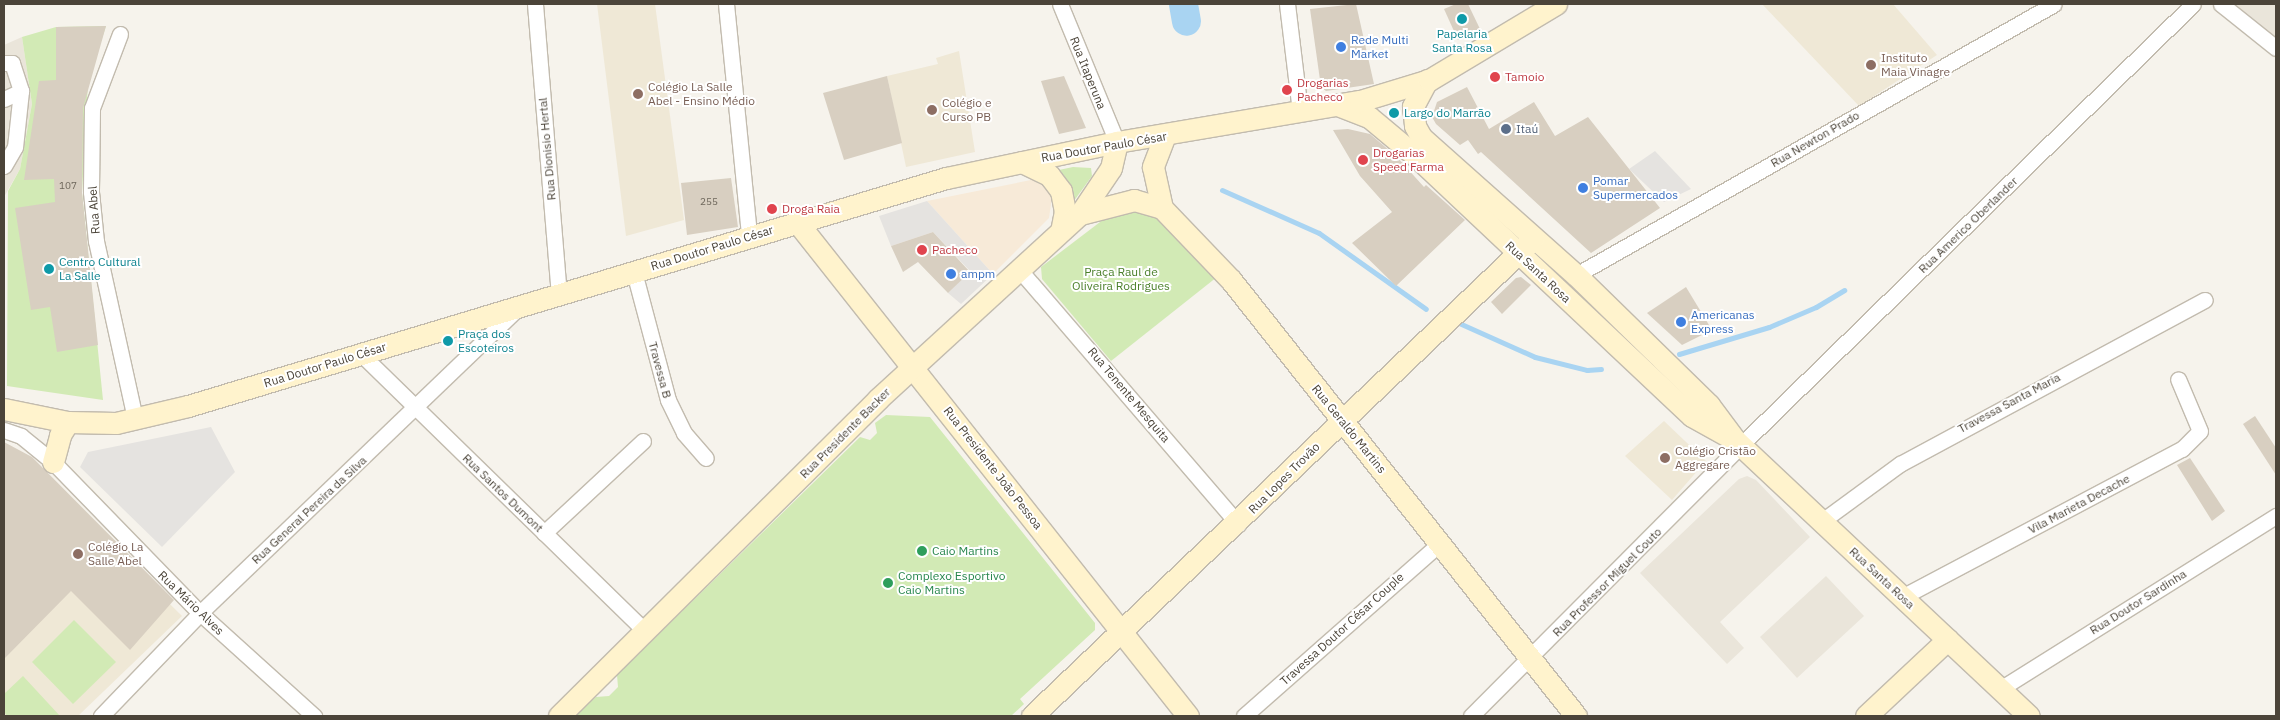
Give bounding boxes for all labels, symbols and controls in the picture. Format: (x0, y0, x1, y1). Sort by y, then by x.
marker: Papelaria Santa Rosa (1456, 13, 1468, 25)
place label: Papelaria Santa Rosa (1432, 27, 1492, 55)
place label: Rede Multi Market (1351, 33, 1408, 61)
street label: Rua Itaperuna (1067, 35, 1109, 111)
marker: Rede Multi Market (1335, 41, 1347, 53)
place label: Instituto Maia Vinagre (1881, 51, 1950, 79)
marker: Instituto Maia Vinagre (1865, 59, 1877, 71)
place label: Tamoio (1505, 70, 1544, 84)
marker: Tamoio (1489, 71, 1501, 83)
place label: Drogarias Pacheco (1297, 76, 1348, 104)
place label: Colégio La Salle Abel - Ensino Médio (648, 80, 755, 108)
marker: Drogarias Pacheco (1281, 84, 1293, 96)
marker: Colégio La Salle Abel - Ensino Médio (632, 88, 644, 100)
place label: Colégio e Curso PB (942, 96, 991, 124)
street label: Rua Dionisio Hertal (535, 97, 559, 201)
marker: Colégio e Curso PB (926, 104, 938, 116)
place label: Largo do Marrão (1404, 106, 1491, 120)
marker: Largo do Marrão (1388, 107, 1400, 119)
street label: Rua Newton Prado (1768, 108, 1862, 170)
place label: Itaú (1516, 122, 1538, 136)
marker: Itaú (1500, 123, 1512, 135)
street label: Rua Doutor Paulo César (1040, 129, 1168, 165)
place label: Drogarias Speed Farma (1373, 146, 1444, 174)
marker: Drogarias Speed Farma (1357, 154, 1369, 166)
place label: Pomar Supermercados (1593, 174, 1678, 202)
street label: Rua Americo Oberlander (1915, 174, 2021, 276)
house number: 107 (59, 180, 77, 192)
marker: Pomar Supermercados (1577, 182, 1589, 194)
street label: Rua Abel (85, 185, 103, 235)
house number: 255 (700, 196, 718, 208)
place label: Droga Raia (782, 202, 840, 216)
marker: Droga Raia (766, 203, 778, 215)
street label: Rua Doutor Paulo César (649, 223, 775, 273)
street label: Rua Santa Rosa (1502, 238, 1574, 306)
place label: Pacheco (932, 243, 978, 257)
marker: Pacheco (916, 244, 928, 256)
place label: Centro Cultural La Salle (59, 255, 140, 283)
marker: Centro Cultural La Salle (43, 263, 55, 275)
park label: Praça Raul de Oliveira Rodrigues (1072, 265, 1170, 293)
place label: ampm (961, 267, 995, 281)
marker: ampm (945, 268, 957, 280)
place label: Americanas Express (1691, 308, 1755, 336)
marker: Americanas Express (1675, 316, 1687, 328)
place label: Praça dos Escoteiros (458, 327, 514, 355)
marker: Praça dos Escoteiros (442, 335, 454, 347)
street label: Rua Doutor Paulo César (262, 340, 388, 390)
street label: Travessa B (646, 340, 674, 400)
street label: Rua Tenente Mesquita (1085, 344, 1173, 446)
street label: Travessa Santa Maria (1955, 370, 2063, 436)
street label: Rua Geraldo Martins (1309, 382, 1389, 476)
street label: Rua Presidente Backer (797, 385, 893, 481)
street label: Rua Presidente João Pessoa (941, 404, 1045, 532)
street label: Rua Lopes Trovão (1245, 439, 1323, 517)
place label: Colégio Cristão Aggregare (1675, 444, 1756, 472)
street label: Rua Santos Dumont (460, 451, 546, 535)
marker: Colégio Cristão Aggregare (1659, 452, 1671, 464)
street label: Rua General Pereira da Silva (249, 453, 369, 567)
street label: Vila Marieta Decache (2026, 471, 2132, 537)
street label: Rua Professor Miguel Couto (1549, 524, 1665, 640)
place label: Colégio La Salle Abel (88, 540, 143, 568)
place label: Caio Martins (932, 544, 999, 558)
street label: Rua Santa Rosa (1846, 544, 1918, 612)
marker: Caio Martins (916, 545, 928, 557)
marker: Colégio La Salle Abel (72, 548, 84, 560)
street label: Rua Doutor Sardinha (2087, 566, 2189, 638)
street label: Rua Mário Alves (155, 568, 227, 638)
place label: Complexo Esportivo Caio Martins (898, 569, 1006, 597)
street label: Travessa Doutor César Couple (1277, 570, 1407, 688)
marker: Complexo Esportivo Caio Martins (882, 577, 894, 589)

